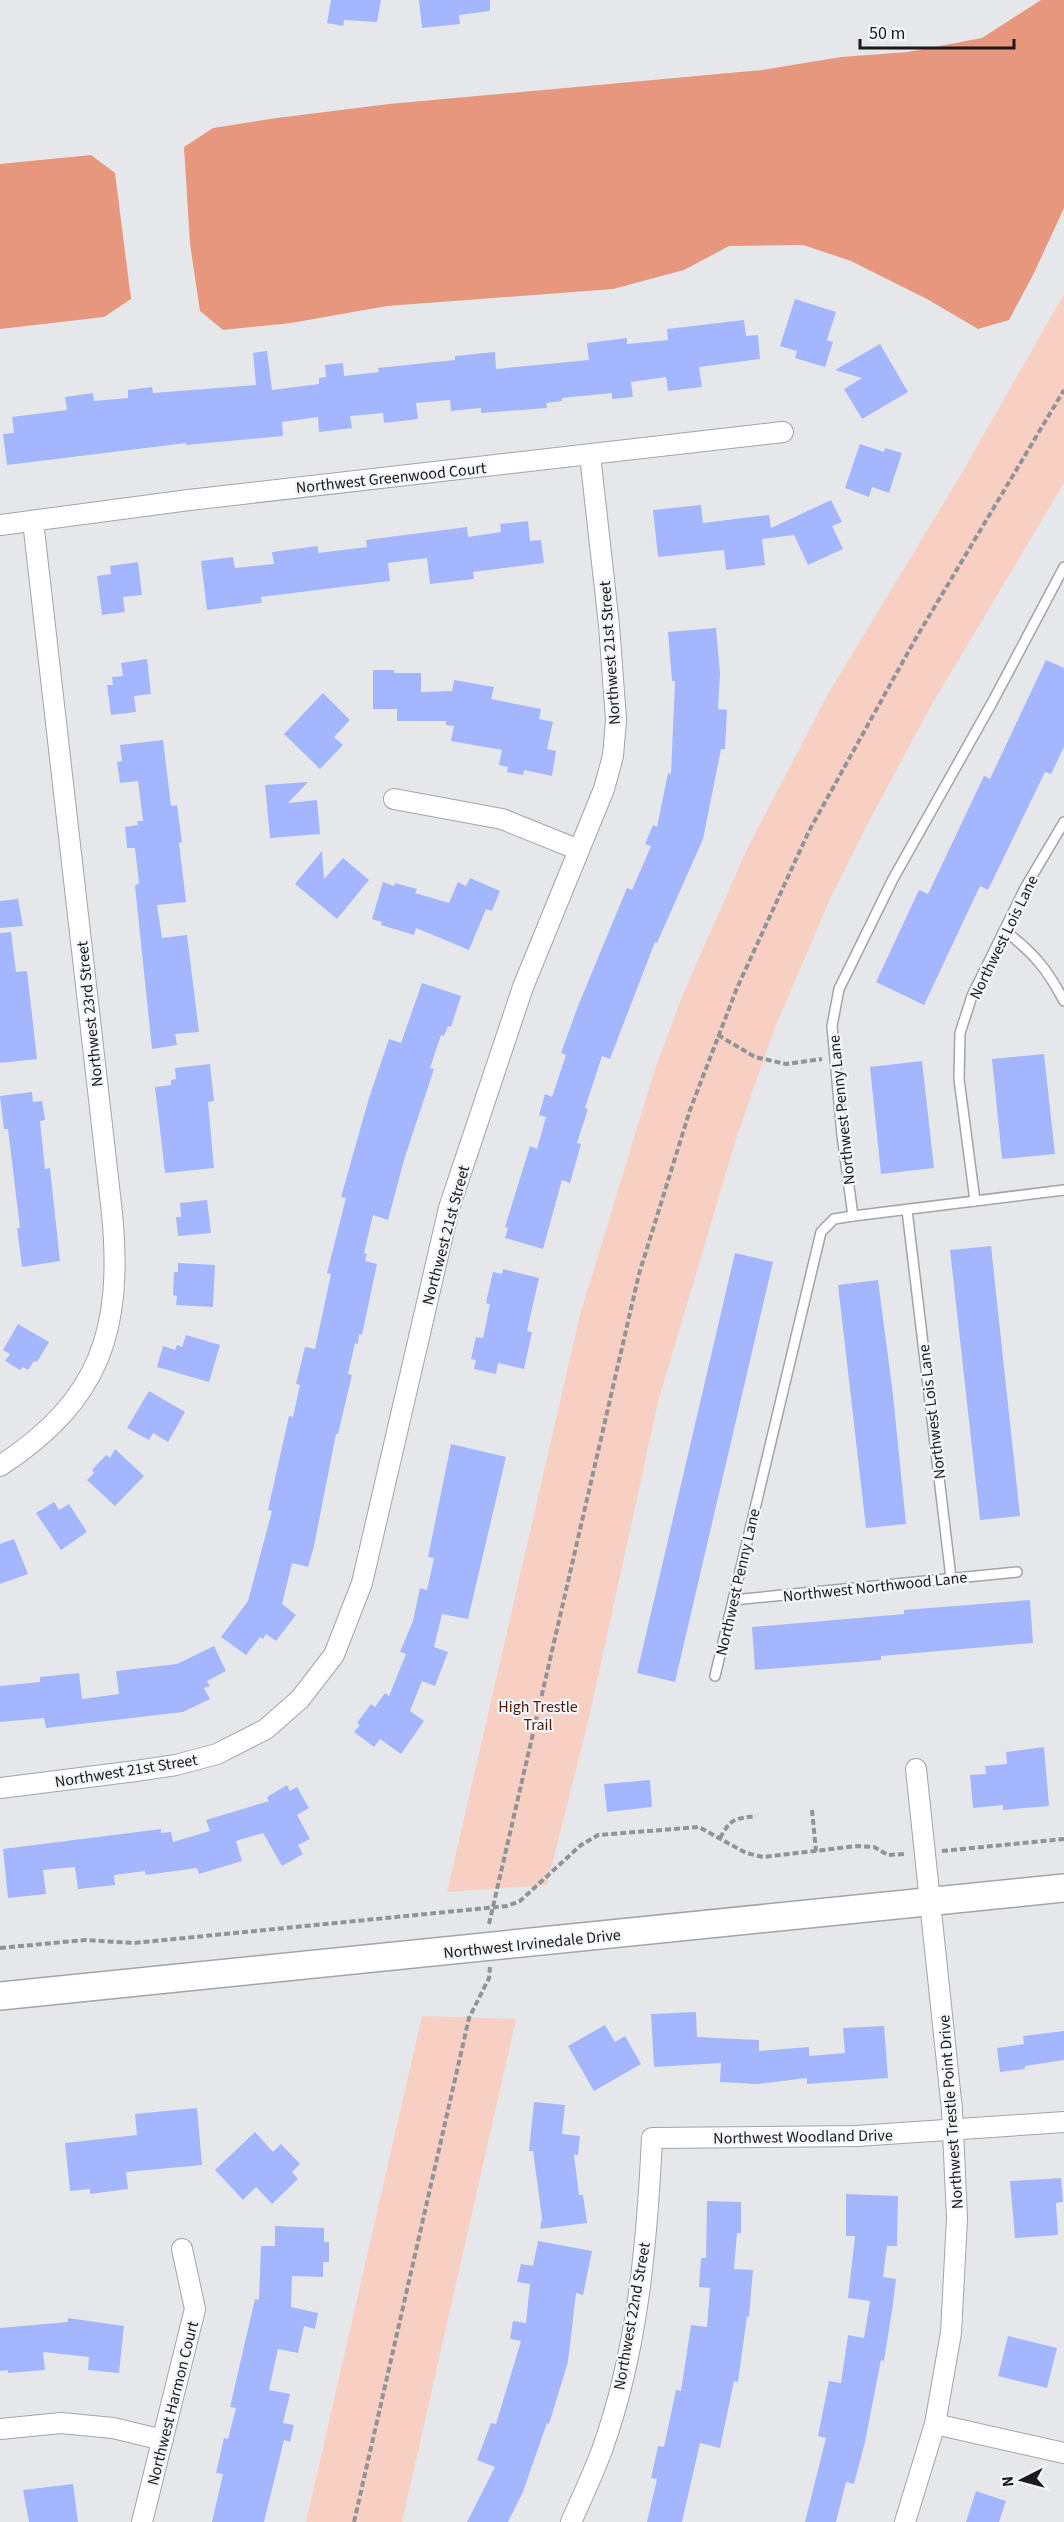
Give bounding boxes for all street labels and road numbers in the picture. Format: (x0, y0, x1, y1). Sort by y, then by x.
street label: Northwest Greenwood Court (295, 457, 488, 499)
street label: Northwest 21st Street (594, 580, 626, 726)
street label: Northwest Lois Lane (964, 872, 1044, 1003)
street label: Northwest 23rd Street (71, 939, 109, 1088)
street label: Northwest Penny Lane (823, 1034, 861, 1186)
street label: Northwest 21st Street (417, 1162, 475, 1308)
street label: Northwest Lois Lane (913, 1343, 951, 1481)
street label: Northwest Penny Lane (710, 1506, 766, 1658)
street label: Northwest Northwood Lane (782, 1566, 968, 1608)
street label: Northwest 21st Street (53, 1749, 200, 1793)
street label: Northwest Irvinedale Drive (442, 1924, 622, 1964)
street label: Northwest Trestle Point Drive (933, 2014, 969, 2210)
street label: Northwest Woodland Drive (713, 2124, 893, 2150)
street label: Northwest 22nd Street (608, 2240, 656, 2392)
street label: Northwest Harmon Court (142, 2318, 204, 2488)

